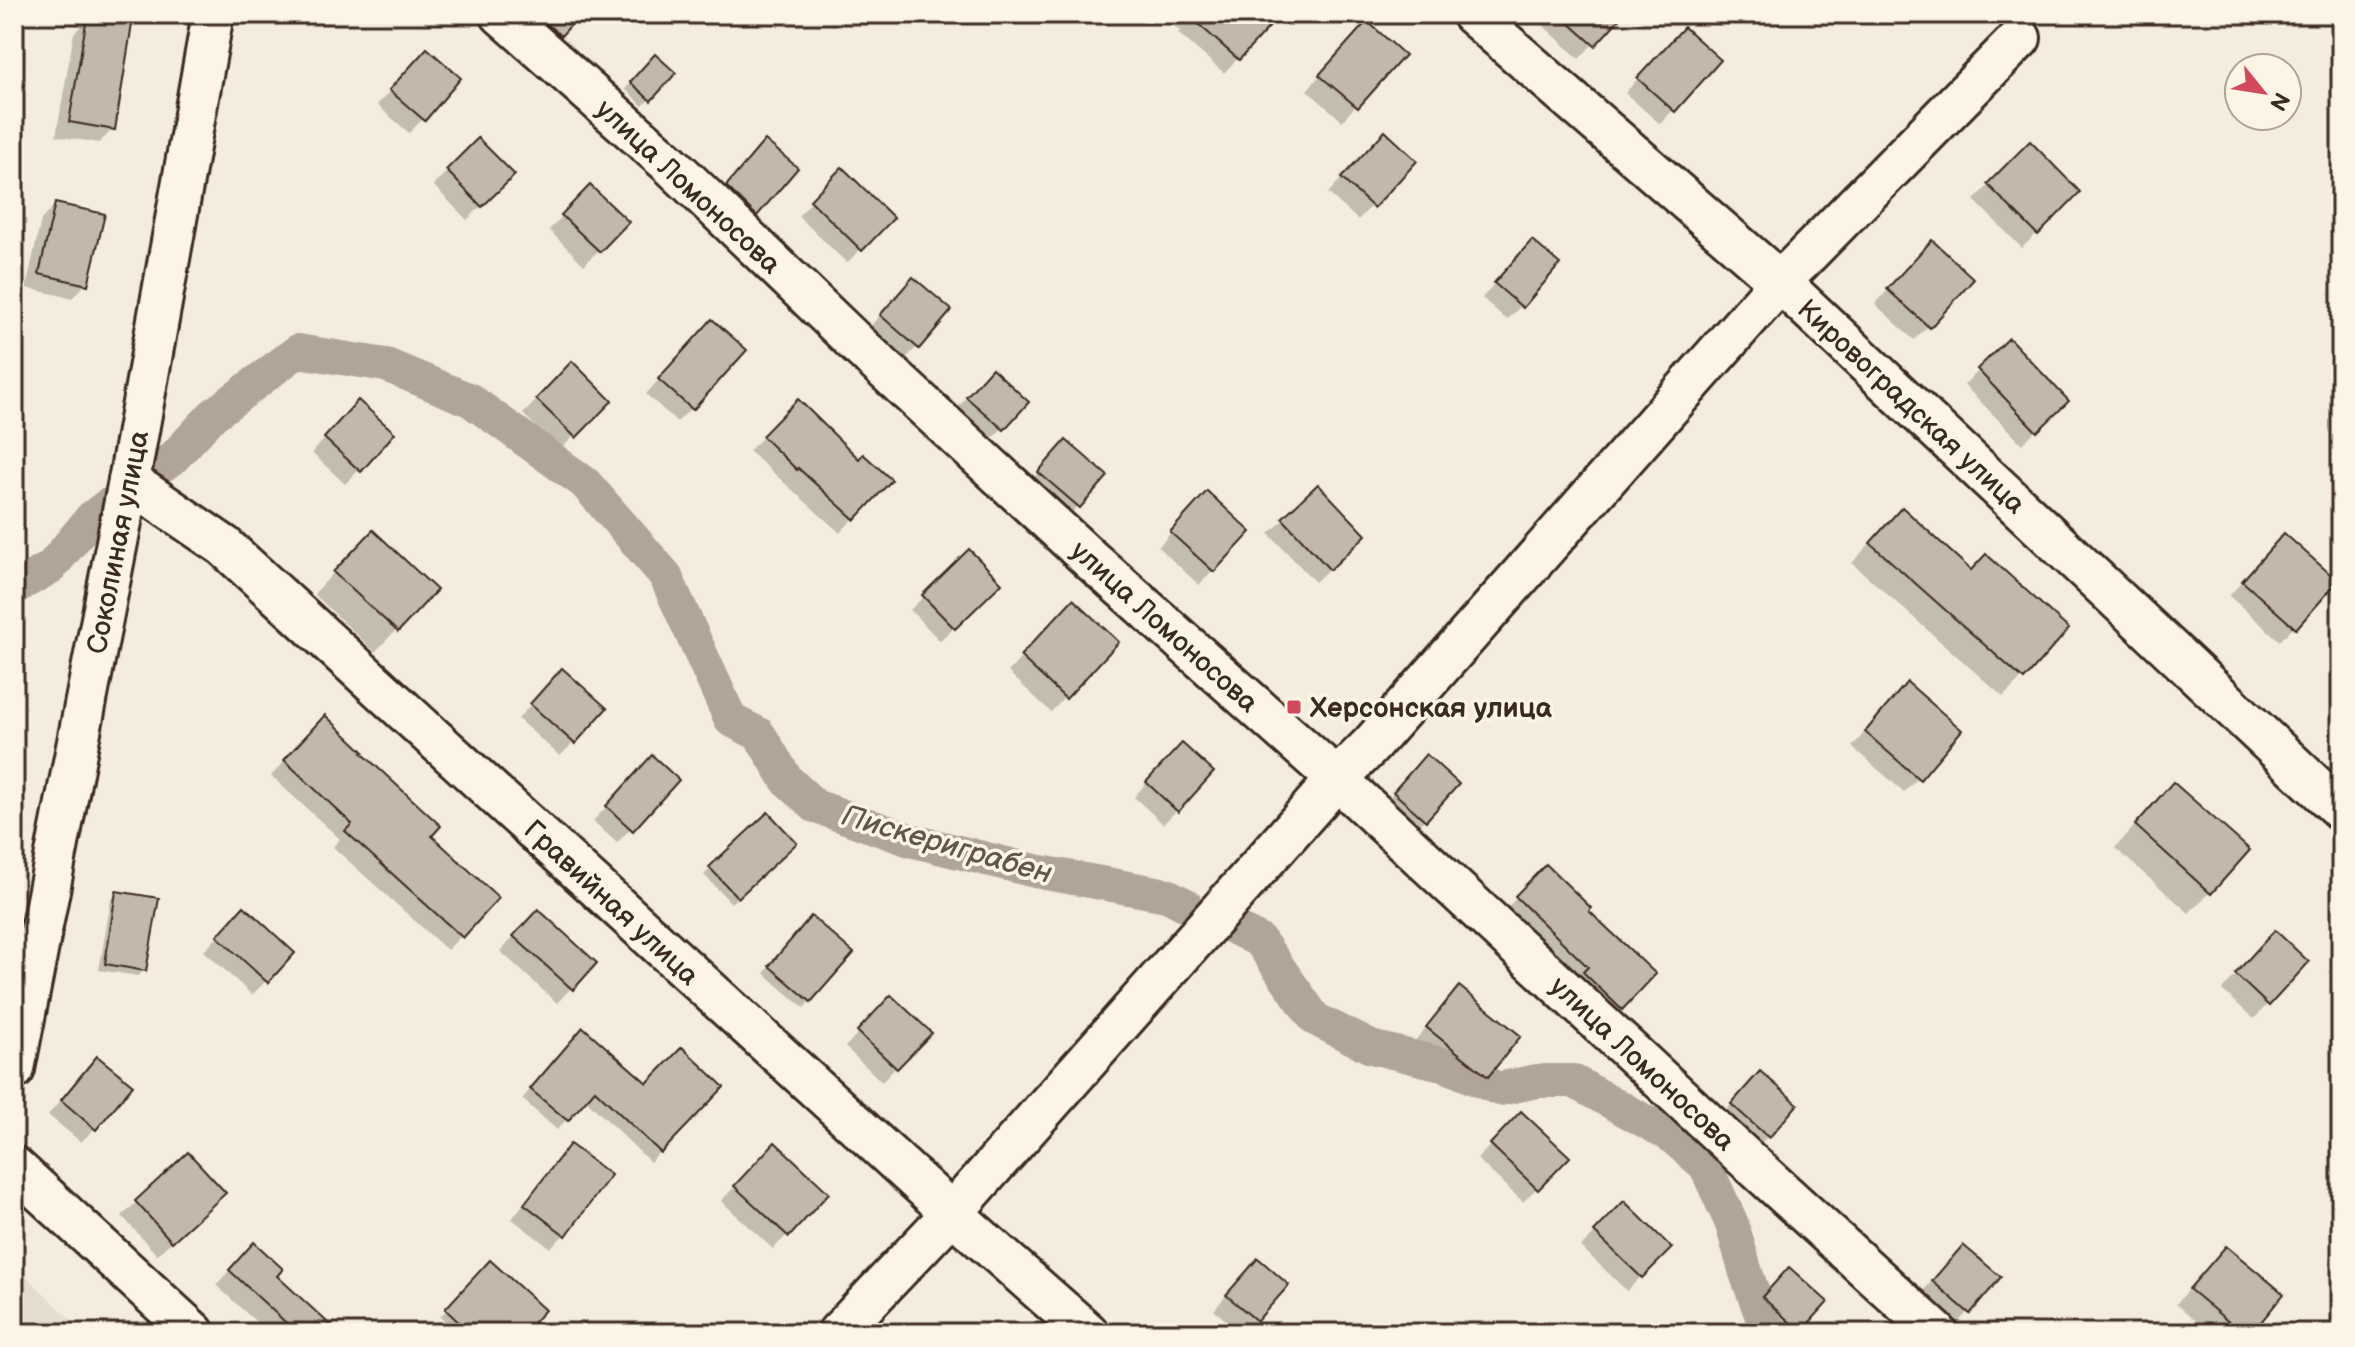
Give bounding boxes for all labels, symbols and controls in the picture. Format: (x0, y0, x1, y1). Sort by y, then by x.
north arrow (2223, 52, 2303, 132)
text: N (2263, 87, 2295, 115)
street label: улица Ломоносова (589, 93, 788, 281)
street label: Кировоградская улица (1790, 293, 2032, 521)
street label: Соколиная улица (81, 427, 156, 657)
street label: улица Ломоносова (1064, 534, 1265, 720)
place label: Херсонская улица (1309, 692, 1553, 725)
marker: Херсонская улица (1285, 698, 1303, 716)
water label: Пискериграбен (838, 798, 1056, 892)
street label: Гравийная улица (517, 814, 706, 993)
street label: улица Ломоносова (1543, 970, 1742, 1158)

